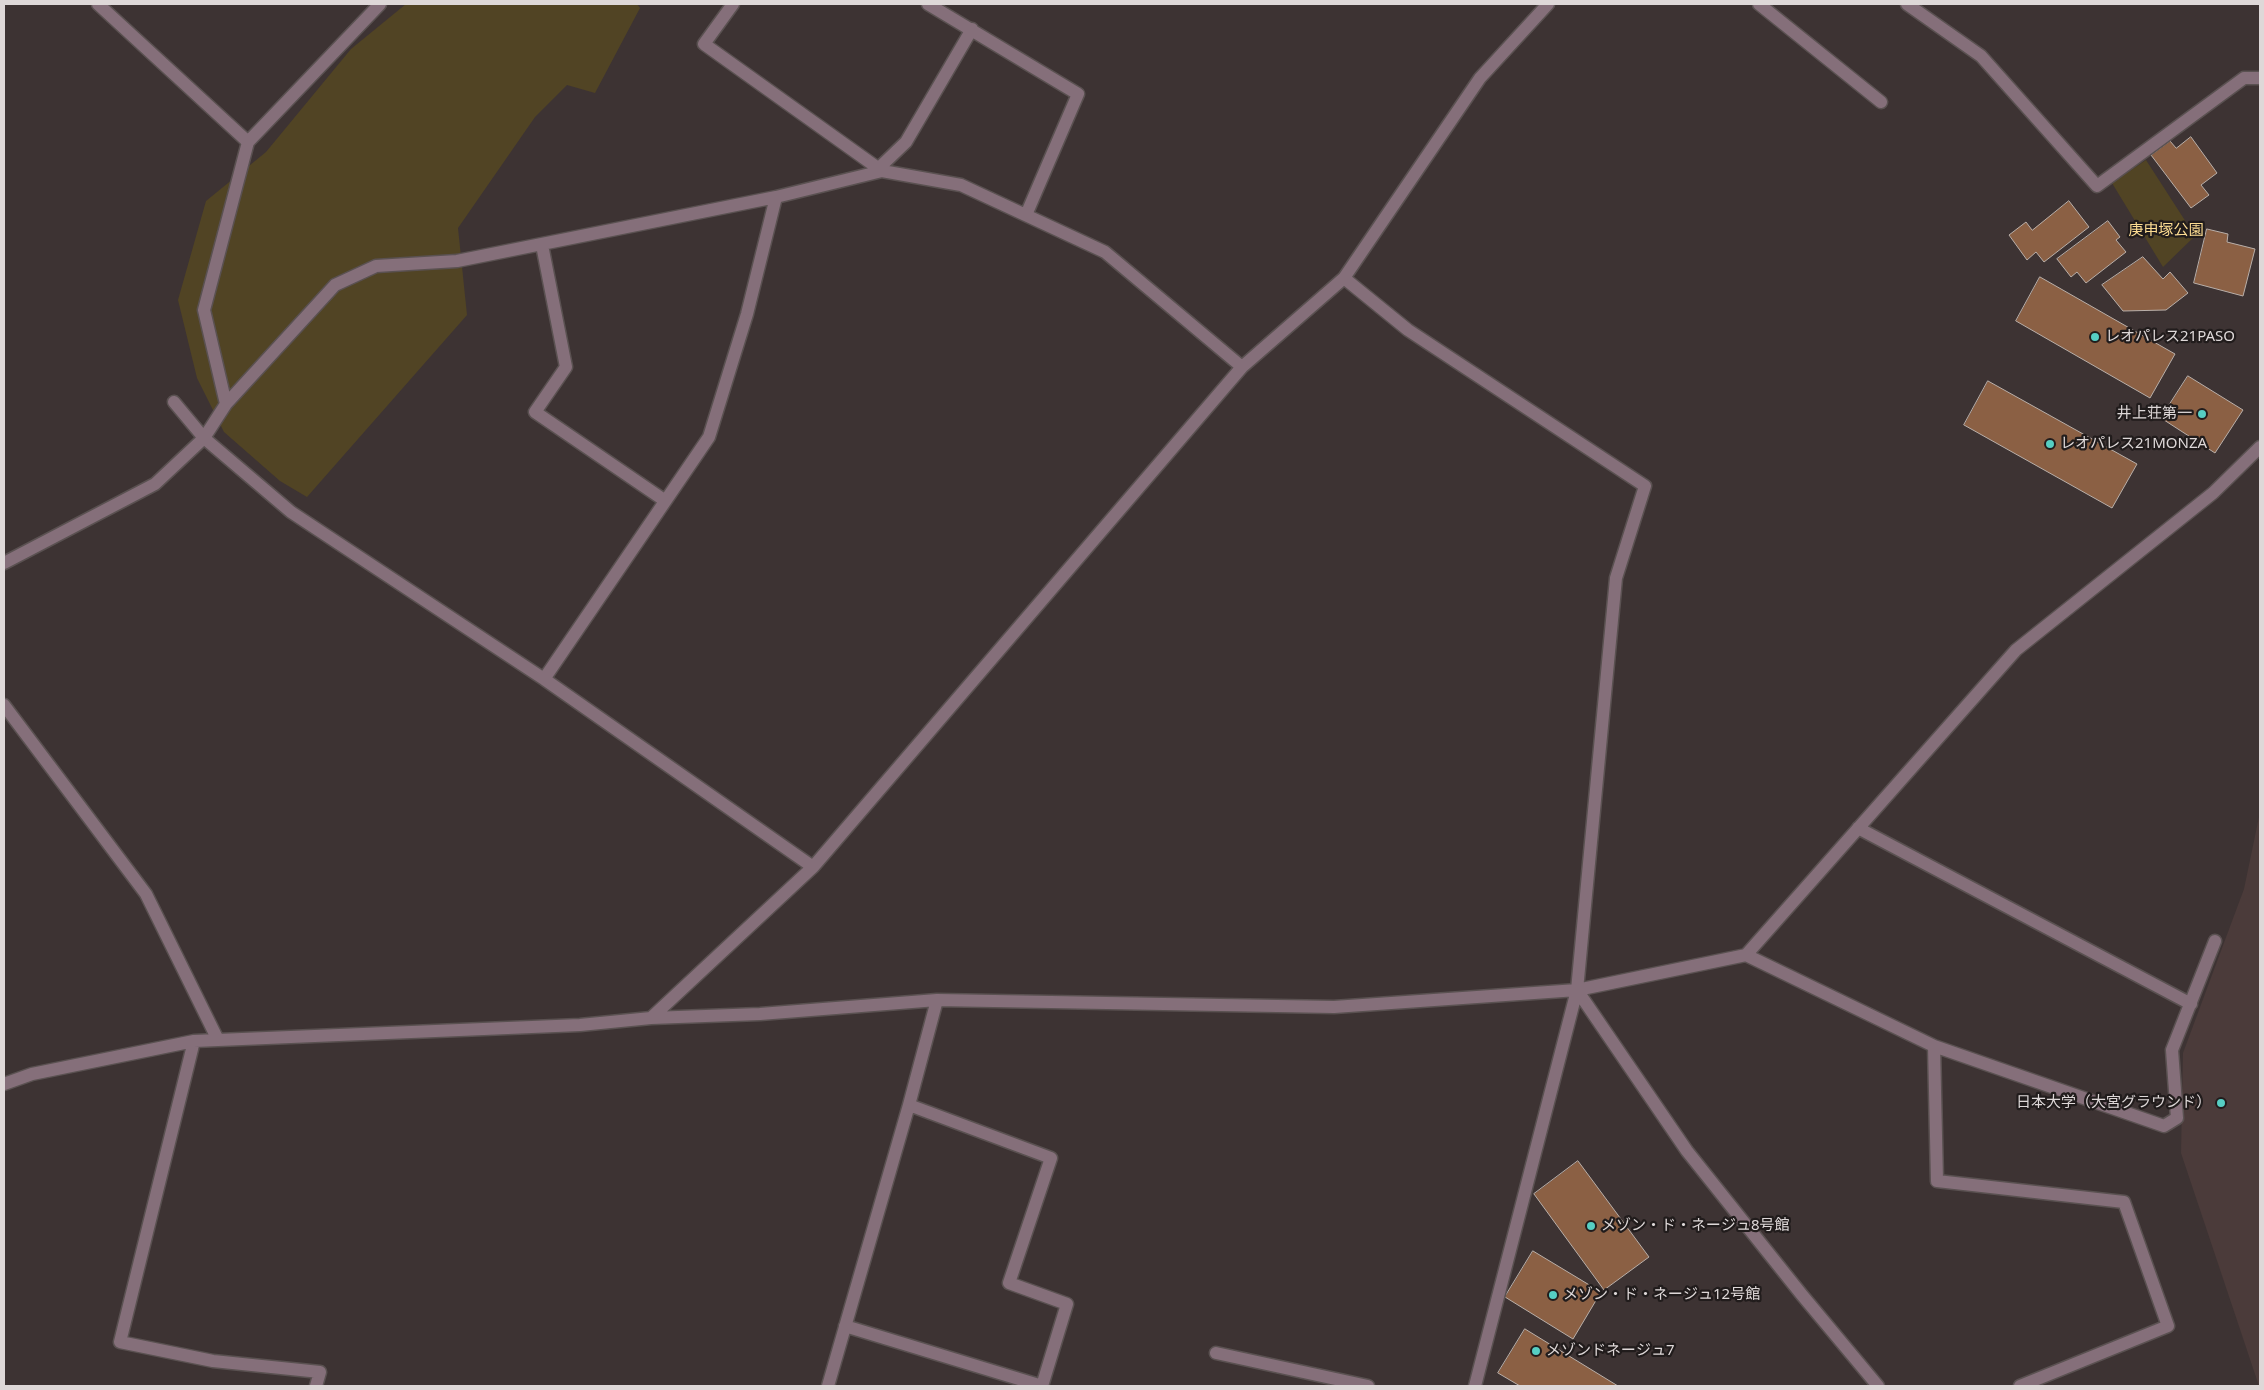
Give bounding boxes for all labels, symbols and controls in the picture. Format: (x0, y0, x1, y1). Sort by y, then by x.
park label: 庚申塚公園 (2129, 222, 2203, 240)
place label: レオパレス21PASO (2105, 328, 2235, 346)
marker: レオパレス21PASO (2089, 331, 2101, 343)
place label: 井上荘第一 (2117, 405, 2192, 423)
marker: 井上荘第一 (2196, 408, 2208, 420)
place label: レオパレス21MONZA (2060, 435, 2207, 453)
marker: レオパレス21MONZA (2044, 438, 2056, 450)
place label: 日本大学（大宮グラウンド） (2016, 1094, 2211, 1112)
marker: 日本大学（大宮グラウンド） (2215, 1097, 2227, 1109)
place label: メゾン・ド・ネージュ8号館 (1601, 1217, 1790, 1235)
marker: メゾン・ド・ネージュ8号館 (1585, 1220, 1597, 1232)
place label: メゾン・ド・ネージュ12号館 (1563, 1286, 1760, 1304)
marker: メゾン・ド・ネージュ12号館 (1547, 1289, 1559, 1301)
place label: メゾンドネージュ7 (1546, 1342, 1675, 1360)
marker: メゾンドネージュ7 (1530, 1345, 1542, 1357)

